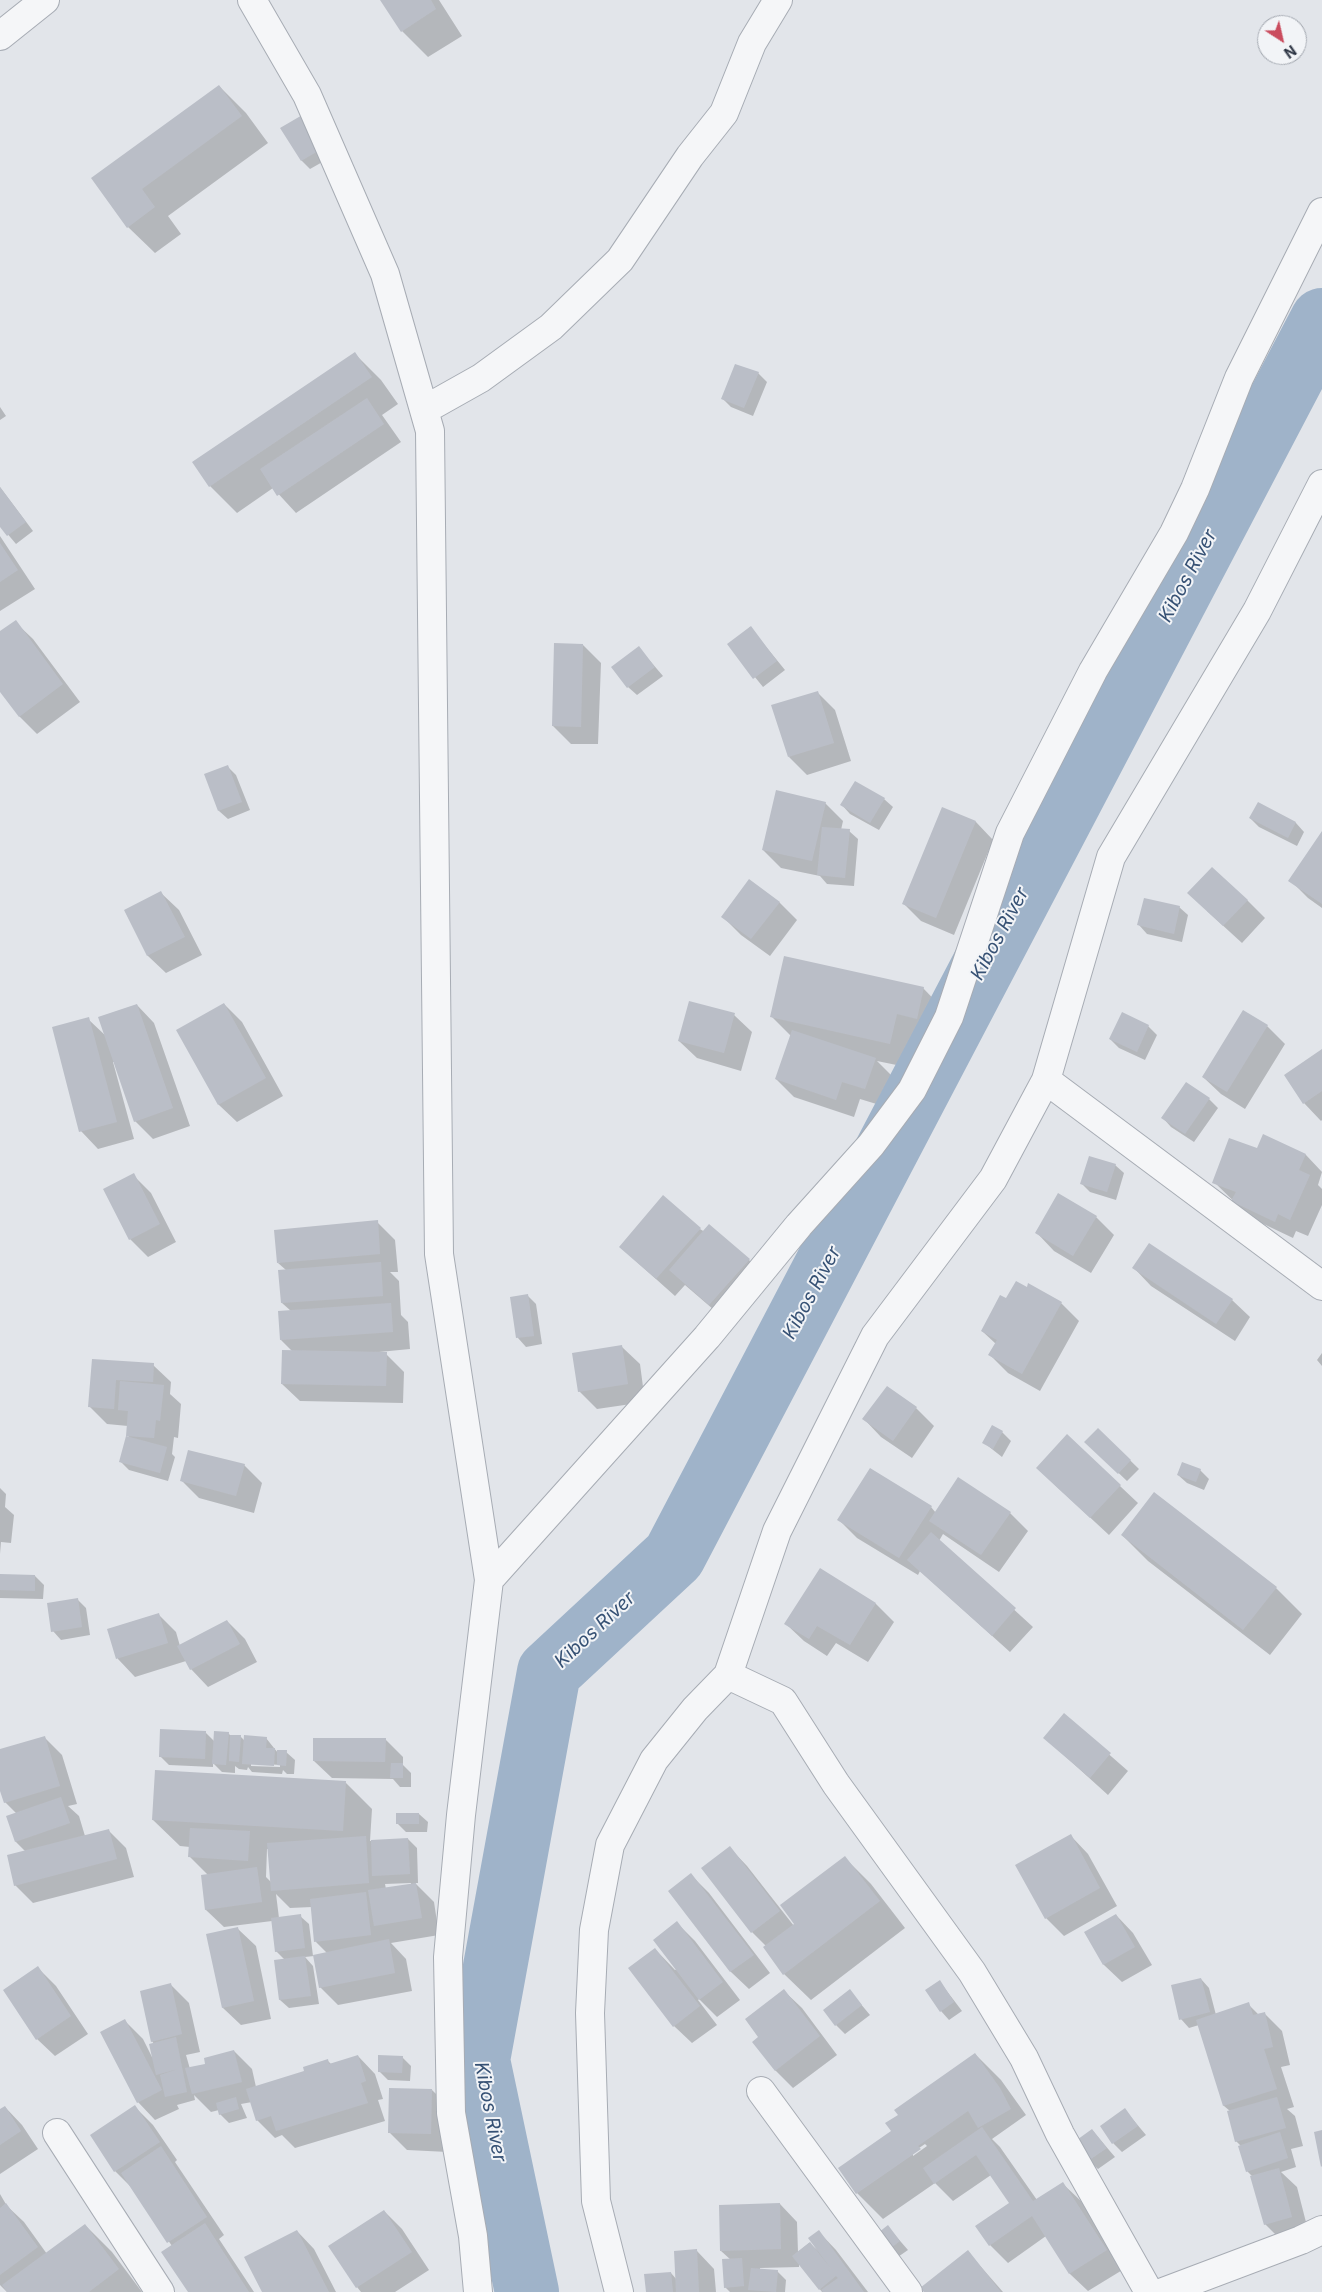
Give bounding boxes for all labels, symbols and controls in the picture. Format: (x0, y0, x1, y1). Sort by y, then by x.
north arrow (1257, 15, 1307, 65)
text: N (1281, 42, 1300, 62)
water label: Kibos River (1154, 526, 1222, 626)
water label: Kibos River (966, 884, 1034, 984)
water label: Kibos River (778, 1243, 846, 1343)
water label: Kibos River (550, 1587, 640, 1673)
water label: Kibos River (469, 2060, 511, 2164)

